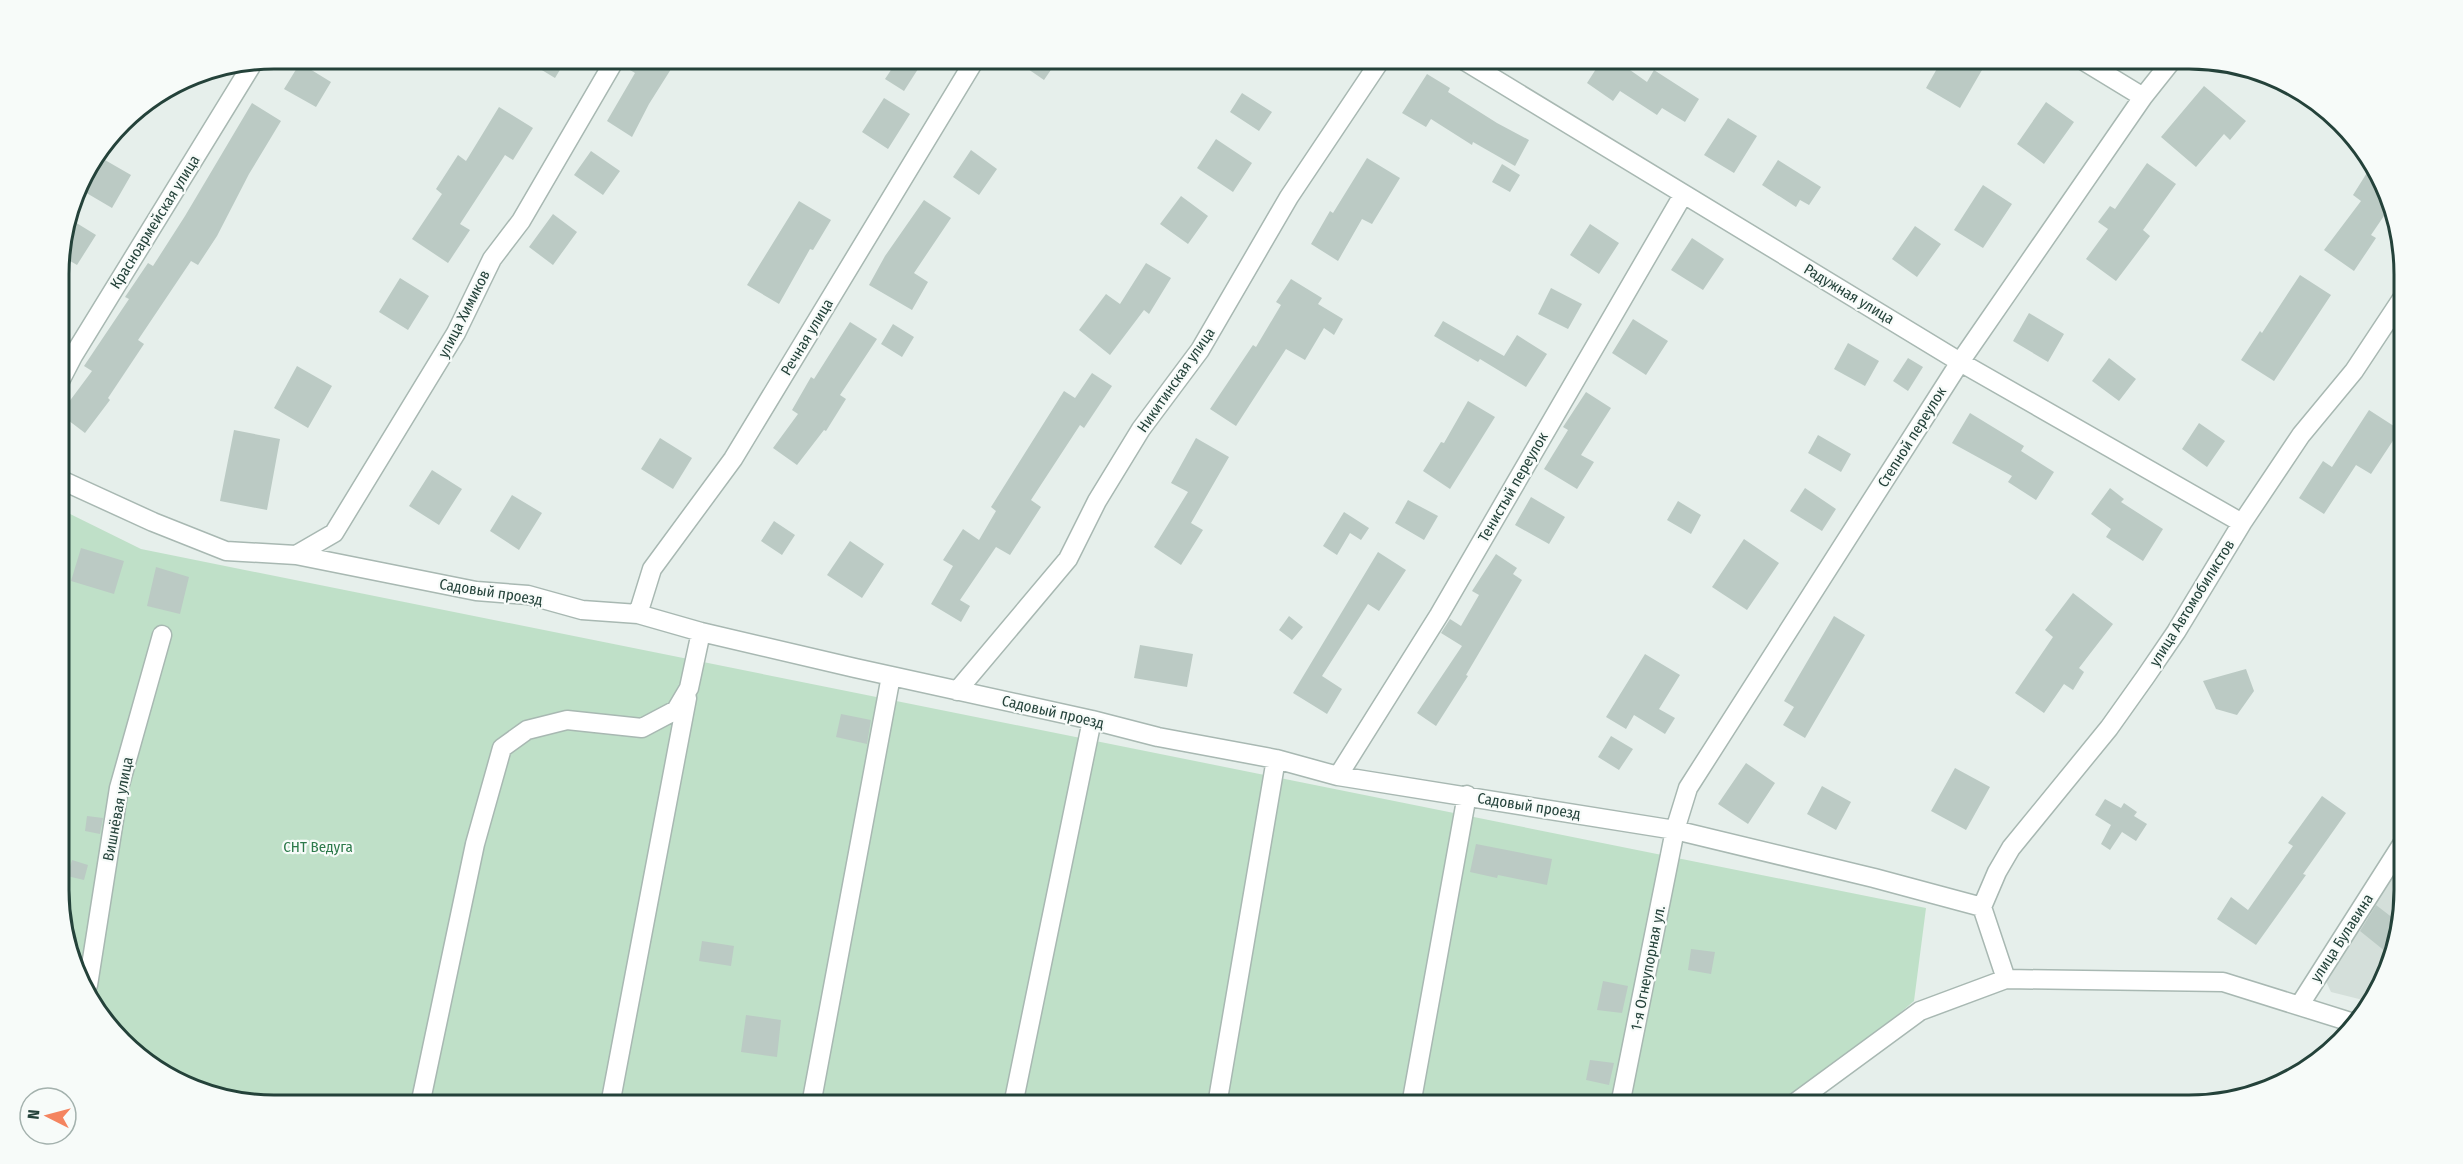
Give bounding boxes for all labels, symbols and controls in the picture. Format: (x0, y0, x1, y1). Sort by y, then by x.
street label: Красноармейская улица (106, 152, 204, 292)
street label: Радужная улица (1801, 260, 1897, 328)
street label: улица Химиков (434, 267, 494, 361)
street label: Речная улица (777, 295, 837, 379)
street label: Никитинская улица (1133, 324, 1219, 436)
street label: Степной переулок (1874, 383, 1950, 491)
street label: Тенистый переулок (1474, 429, 1552, 545)
street label: улица Автомобилистов (2146, 536, 2238, 670)
street label: Садовый проезд (438, 575, 544, 609)
street label: Садовый проезд (1000, 691, 1106, 733)
street label: Вишнёвая улица (99, 755, 137, 863)
street label: Садовый проезд (1476, 789, 1582, 823)
park label: СНТ Ведуга (283, 838, 353, 856)
street label: улица Булавина (2307, 891, 2377, 985)
street label: 1-я Огнеупорная ул. (1627, 904, 1669, 1032)
north arrow (18, 1086, 78, 1146)
text: N (24, 1109, 44, 1120)

